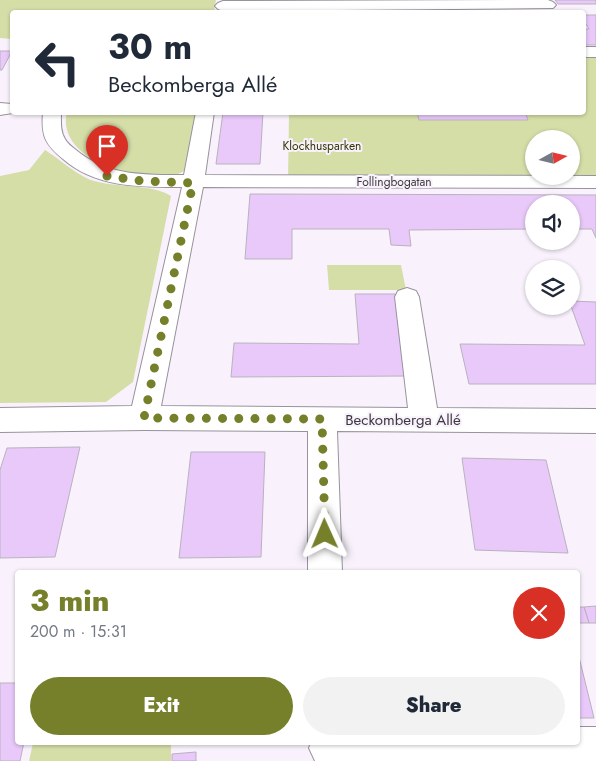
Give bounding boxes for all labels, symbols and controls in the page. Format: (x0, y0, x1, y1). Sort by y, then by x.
text: 30 m (108, 22, 192, 72)
icon: left (25, 30, 90, 95)
text: Beckomberga Allé (108, 68, 277, 100)
pin (86, 125, 128, 176)
north arrow (525, 130, 580, 185)
map controls (525, 130, 580, 315)
icon: arrive (93, 132, 121, 160)
park label: Klockhusparken (283, 137, 361, 155)
street label: Follingbogatan (357, 173, 431, 191)
button: sound (525, 195, 580, 250)
button: layers (525, 260, 580, 315)
street label: Beckomberga Allé (345, 409, 461, 431)
position arrow (298, 507, 350, 559)
text: 3 min (30, 579, 109, 622)
button: close (513, 587, 565, 639)
text: 200 m · 15:31 (30, 620, 127, 643)
button: Exit (30, 677, 293, 735)
button: Share (303, 677, 565, 735)

